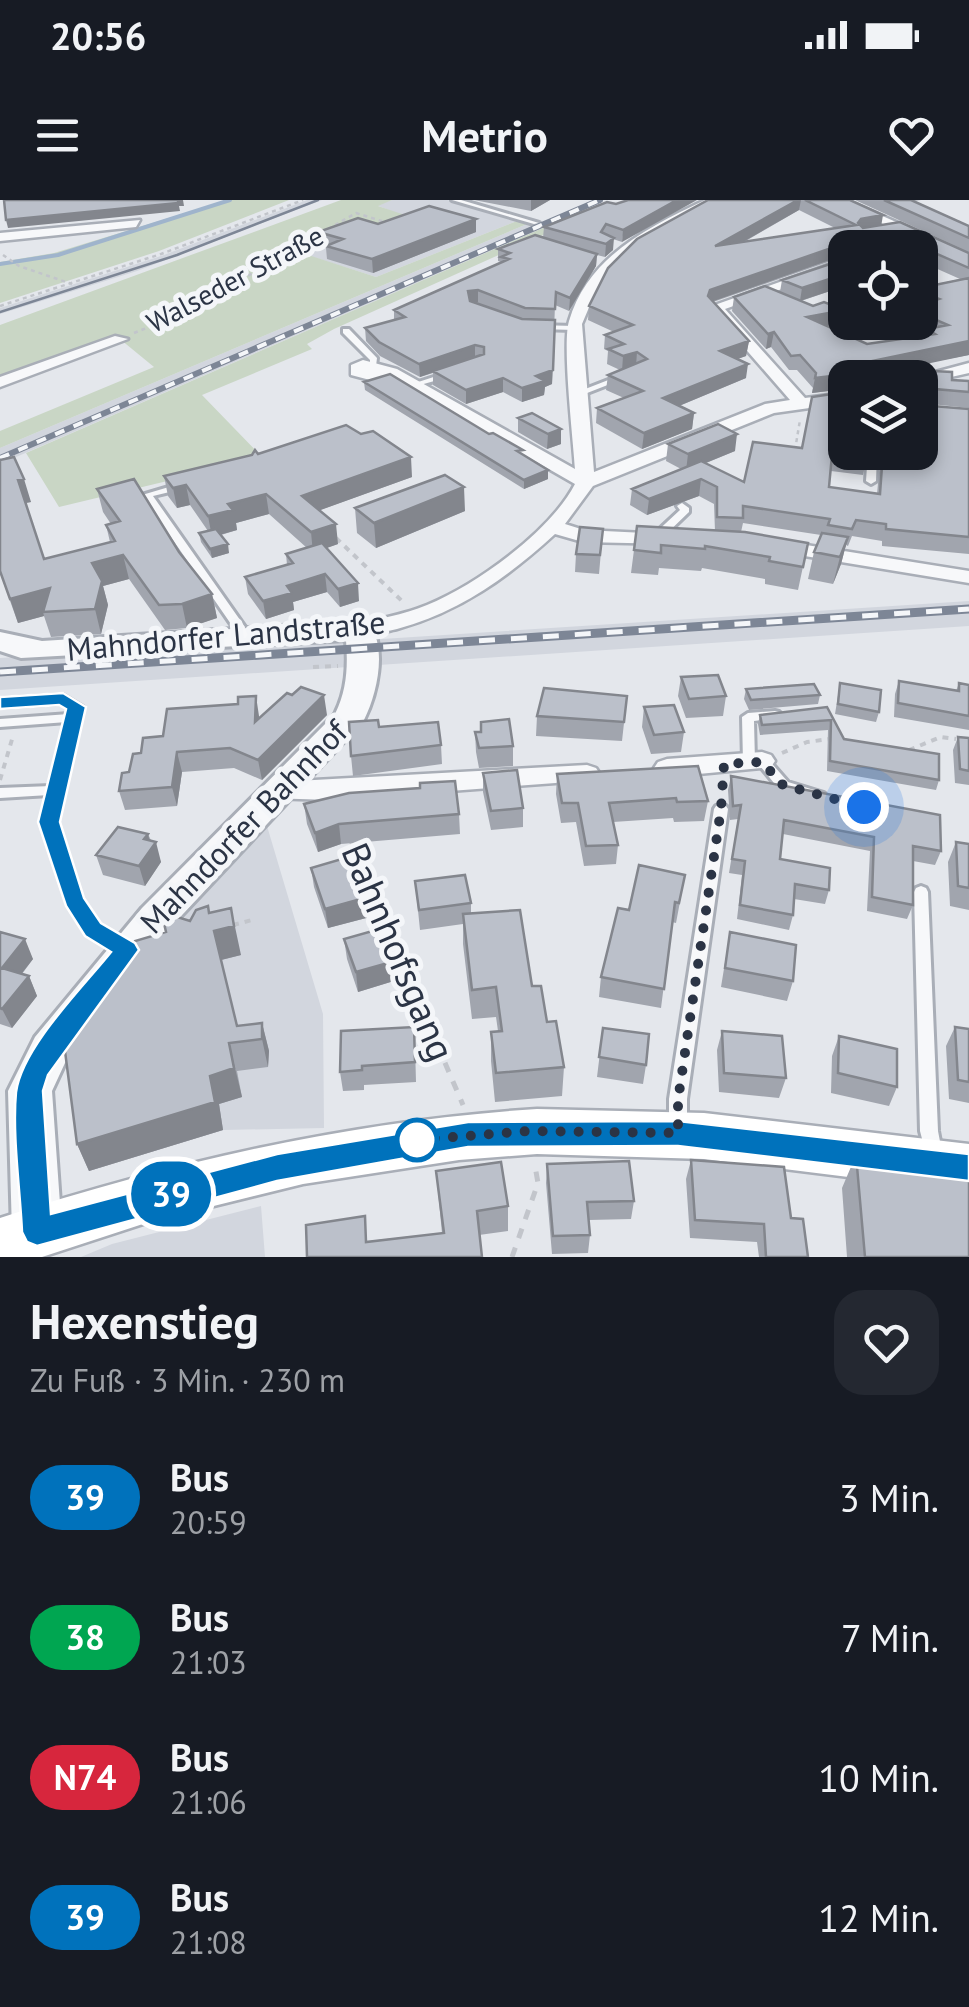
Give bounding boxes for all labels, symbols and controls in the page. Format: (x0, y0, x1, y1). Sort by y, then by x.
text: 20:56 (50, 11, 146, 60)
text: Metrio (421, 106, 548, 164)
icon: menu (30, 108, 85, 163)
icon: heart (884, 108, 939, 163)
street label: Walseder Straße (140, 216, 330, 341)
map controls (828, 230, 938, 470)
button: locate (828, 230, 938, 340)
button: layers (828, 360, 938, 470)
street label: Mahndorfer Landstraße (65, 600, 387, 670)
street label: Mahndorfer Bahnhof (131, 709, 357, 942)
your location (839, 782, 889, 832)
street label: Bahnhofsgang (332, 835, 467, 1068)
unlabelled marker (396, 1119, 438, 1161)
line badge: 39 (126, 1162, 216, 1226)
text: 39 (151, 1171, 191, 1217)
text: Hexenstieg (30, 1290, 259, 1352)
button: heart (834, 1290, 939, 1395)
text: Zu Fuß · 3 Min. · 230 m (30, 1359, 345, 1401)
text: Bus (170, 1452, 229, 1501)
text: 3 Min. (839, 1473, 939, 1522)
text: 39 (65, 1474, 105, 1520)
text: 20:59 (170, 1501, 247, 1543)
text: Bus (170, 1592, 229, 1641)
text: 7 Min. (841, 1613, 939, 1662)
text: 38 (65, 1614, 105, 1660)
text: 21:03 (170, 1641, 247, 1683)
text: Bus (170, 1732, 229, 1781)
text: 10 Min. (818, 1753, 939, 1802)
text: N74 (54, 1754, 116, 1800)
text: 21:06 (170, 1781, 247, 1823)
text: Bus (170, 1872, 229, 1921)
text: 12 Min. (818, 1893, 939, 1942)
text: 39 (65, 1894, 105, 1940)
text: 21:08 (170, 1921, 247, 1963)

